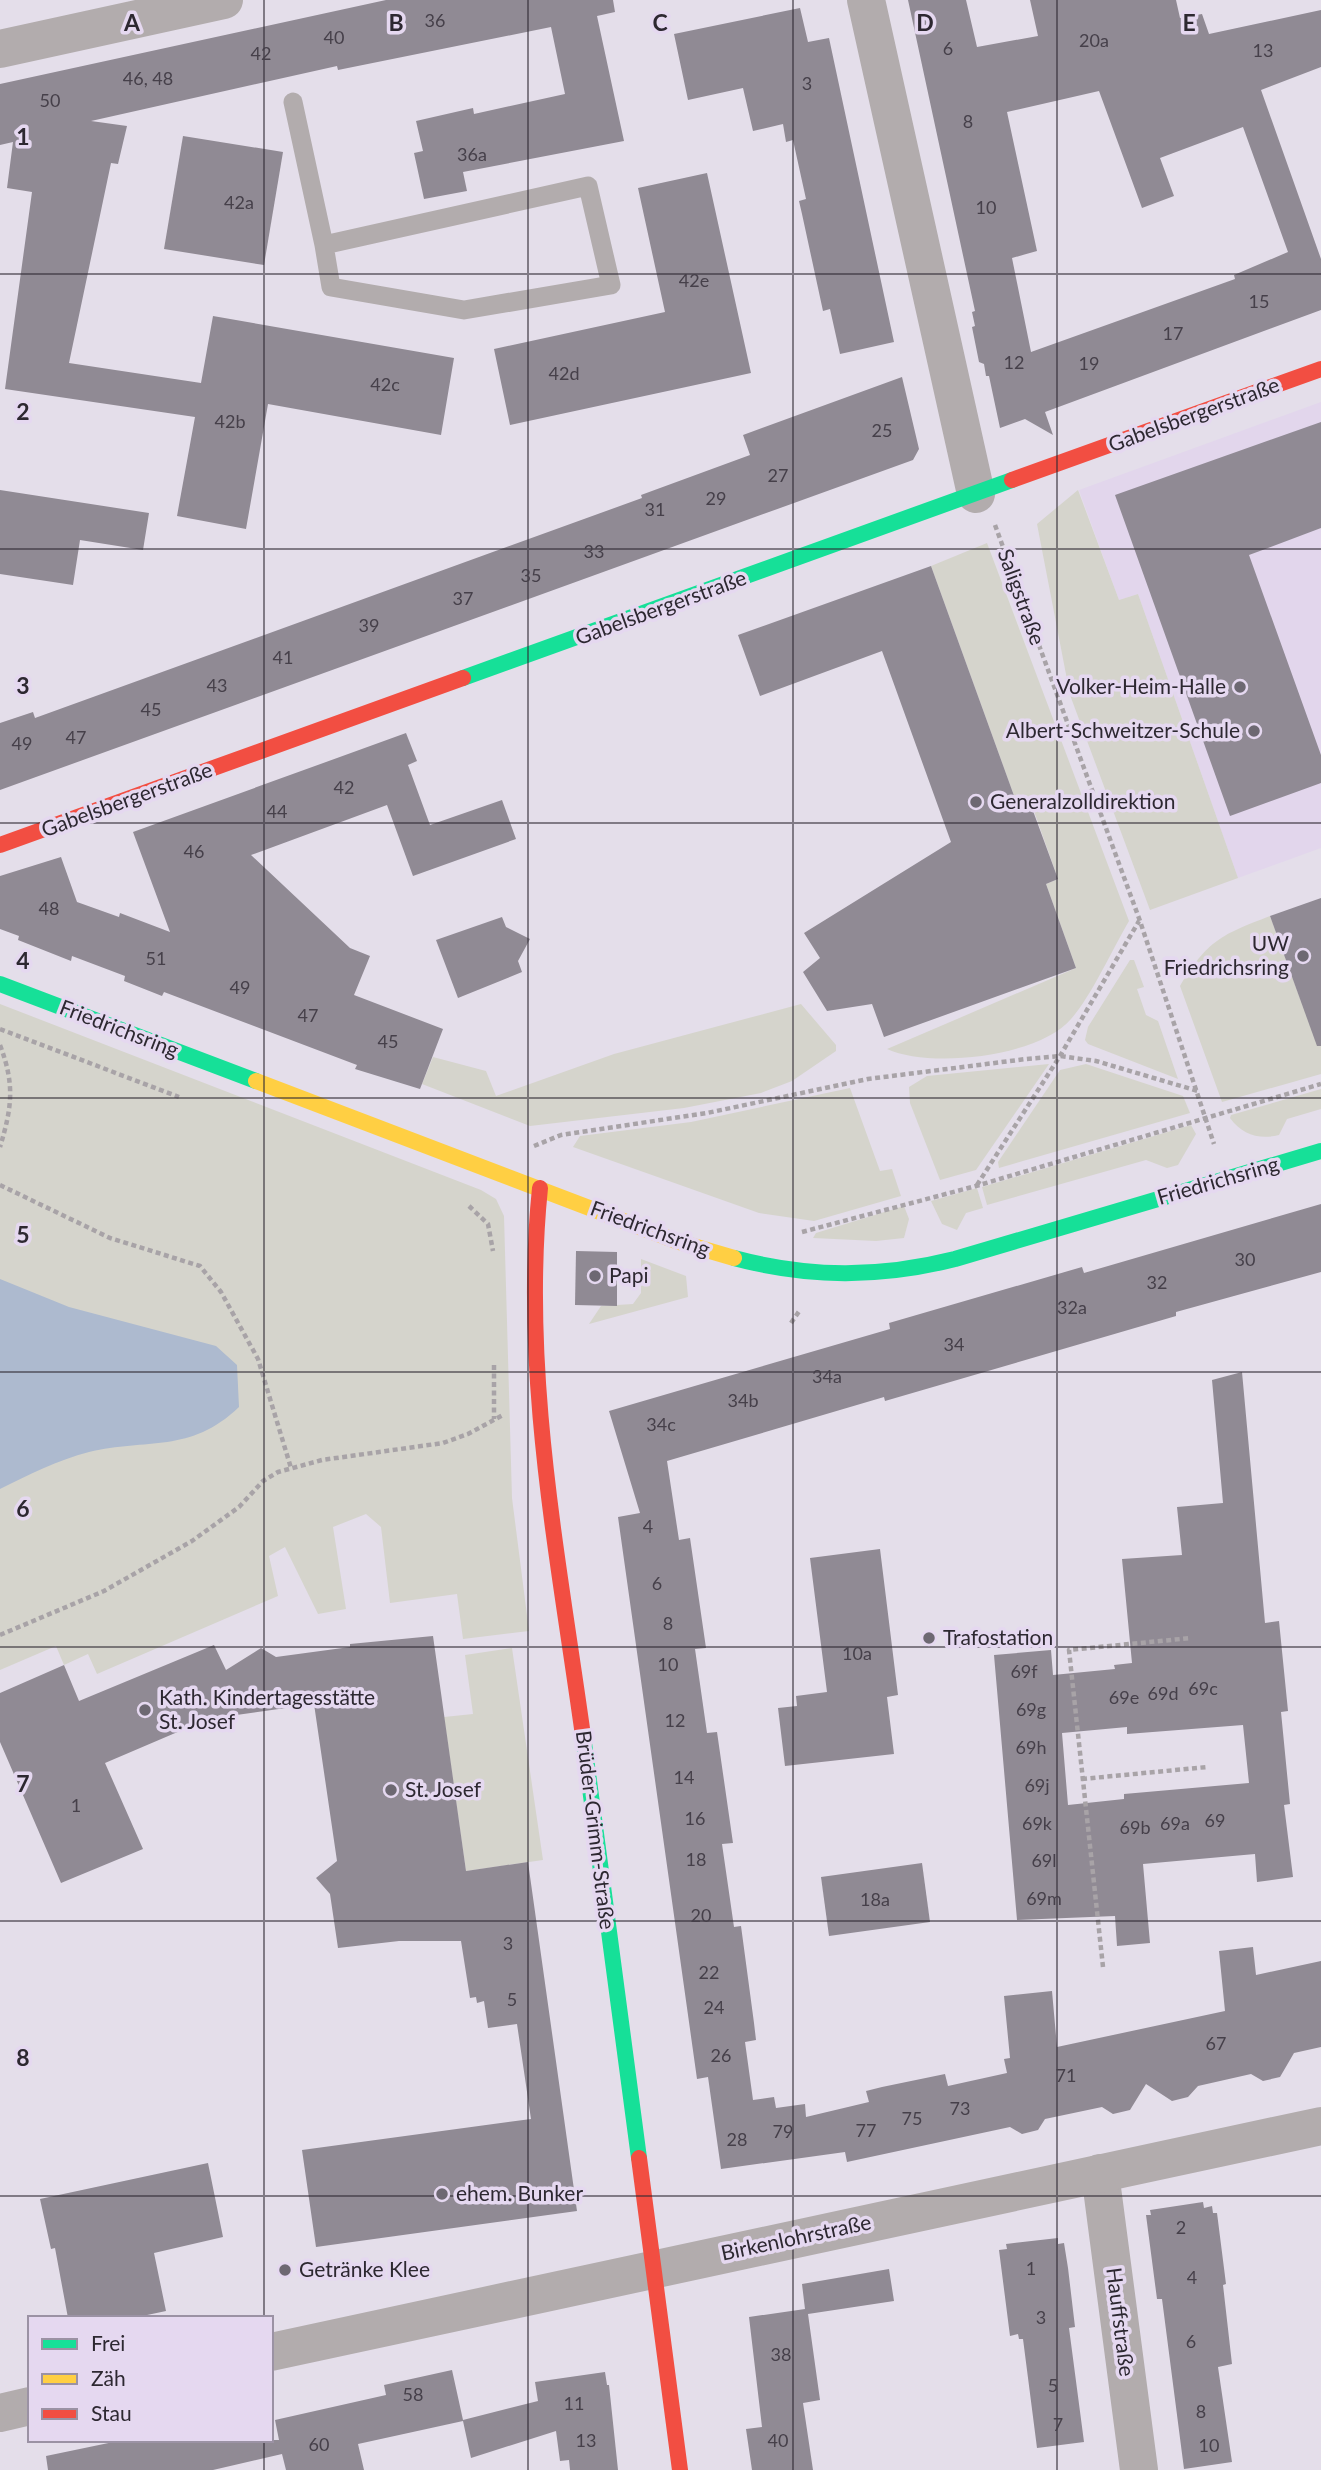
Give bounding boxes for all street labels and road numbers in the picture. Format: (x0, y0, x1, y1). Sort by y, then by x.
street label: Gabelsbergerstraße (1105, 371, 1282, 456)
street label: Saligstraße (993, 545, 1051, 648)
street label: Gabelsbergerstraße (572, 564, 749, 649)
street label: Gabelsbergerstraße (38, 756, 215, 841)
street label: Friedrichsring (57, 993, 183, 1062)
street label: Friedrichsring (1154, 1150, 1281, 1209)
street label: Friedrichsring (587, 1194, 714, 1261)
street label: Brüder-Grimm-Straße (572, 1729, 621, 1931)
street label: Birkenlohrstraße (718, 2208, 873, 2265)
street label: Hauffstraße (1102, 2266, 1141, 2378)

